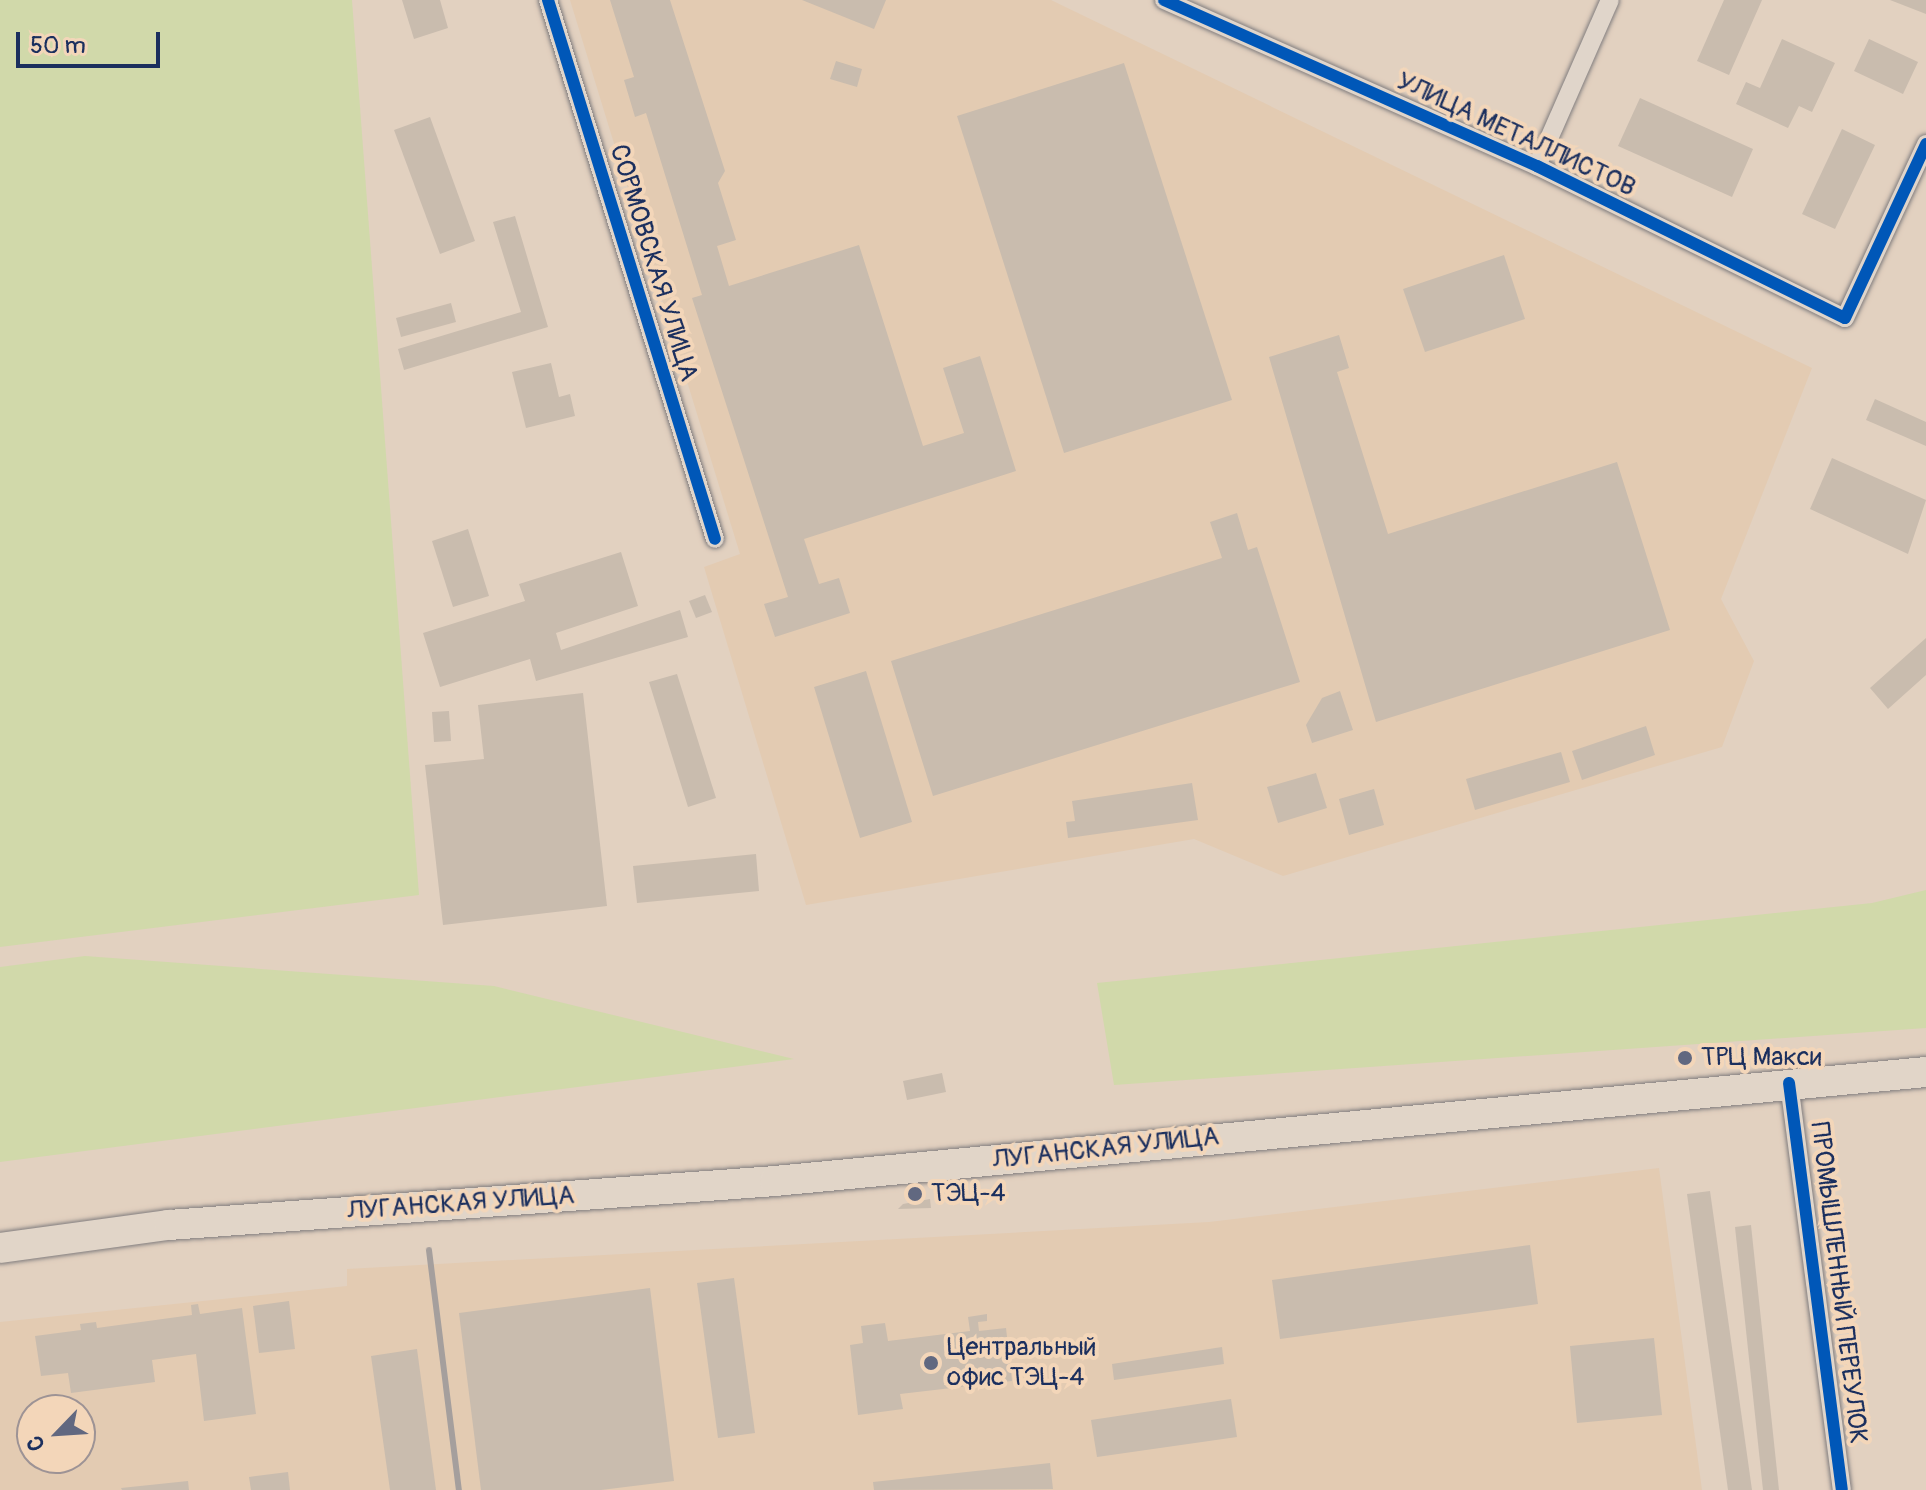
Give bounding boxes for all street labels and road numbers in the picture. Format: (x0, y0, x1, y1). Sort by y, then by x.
street label: УЛИЦА МЕТАЛЛИСТОВ (1392, 66, 1640, 204)
street label: СОРМОВСКАЯ УЛИЦА (602, 141, 704, 385)
street label: ПРОМЫШЛЕННЫЙ ПЕРЕУЛОК (1803, 1120, 1873, 1446)
street label: ЛУГАНСКАЯ УЛИЦА (991, 1122, 1221, 1176)
street label: ЛУГАНСКАЯ УЛИЦА (346, 1180, 576, 1228)

